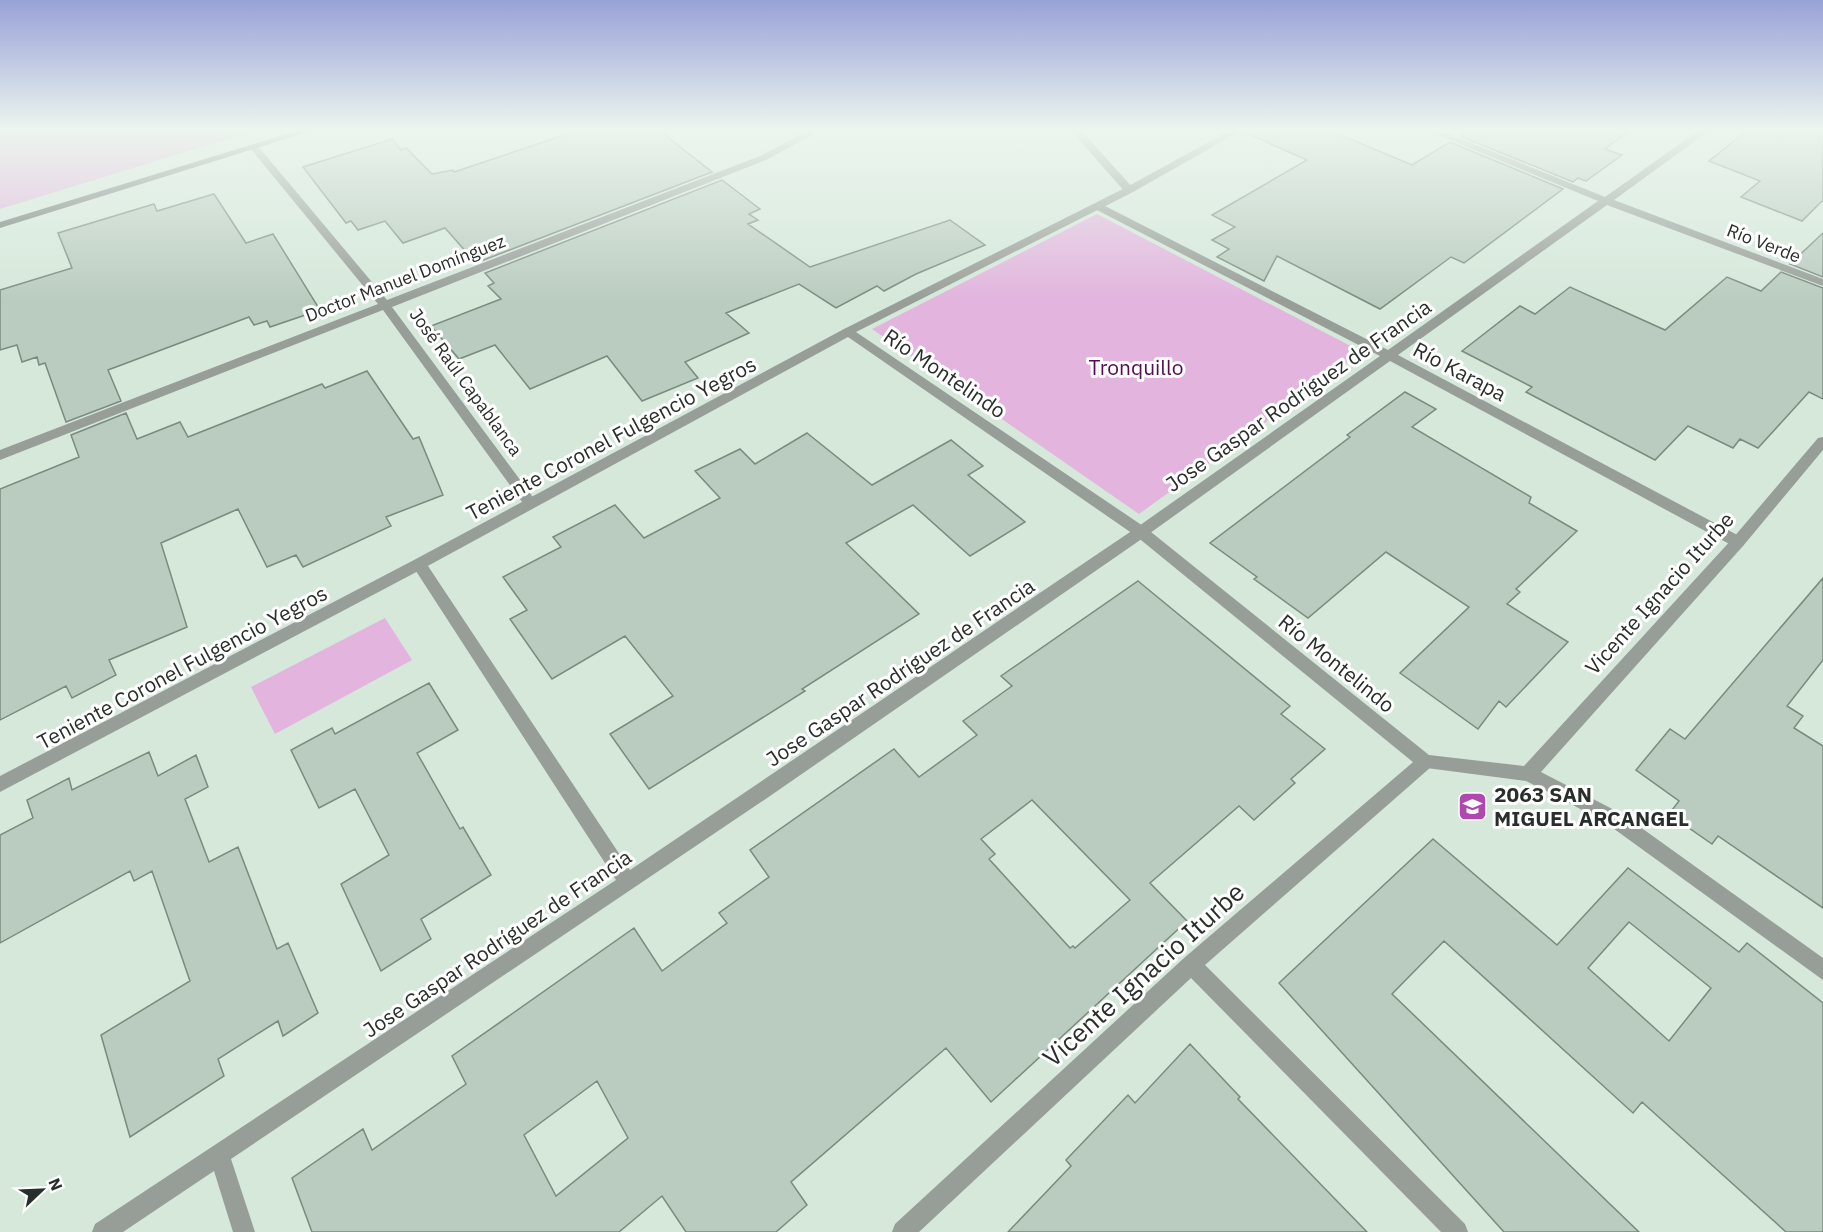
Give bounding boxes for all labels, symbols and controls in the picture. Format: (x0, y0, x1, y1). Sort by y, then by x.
street label: Río Verde (1724, 218, 1804, 268)
street label: Doctor Manuel Domínguez (302, 229, 508, 327)
street label: Jose Gaspar Rodríguez de Francia (1160, 292, 1436, 498)
street label: José Raúl Capablanca (405, 304, 528, 461)
street label: Río Montelindo (878, 322, 1012, 424)
street label: Río Karapa (1408, 335, 1512, 407)
street label: Teniente Coronel Fulgencio Yegros (461, 350, 761, 526)
park label: Tronquillo (1089, 353, 1183, 381)
street label: Vicente Ignacio Iturbe (1578, 506, 1740, 680)
street label: Jose Gaspar Rodríguez de Francia (760, 571, 1040, 773)
street label: Teniente Coronel Fulgencio Yegros (32, 579, 332, 755)
street label: Río Montelindo (1273, 608, 1401, 718)
place label: 2063 SAN MIGUEL ARCANGEL (1494, 780, 1689, 832)
school or university icon: 2063 SAN MIGUEL ARCANGEL (1457, 790, 1489, 822)
street label: Jose Gaspar Rodríguez de Francia (357, 842, 637, 1044)
street label: Vicente Ignacio Iturbe (1035, 874, 1251, 1074)
north arrow (12, 1160, 72, 1220)
text: N (44, 1175, 67, 1193)

